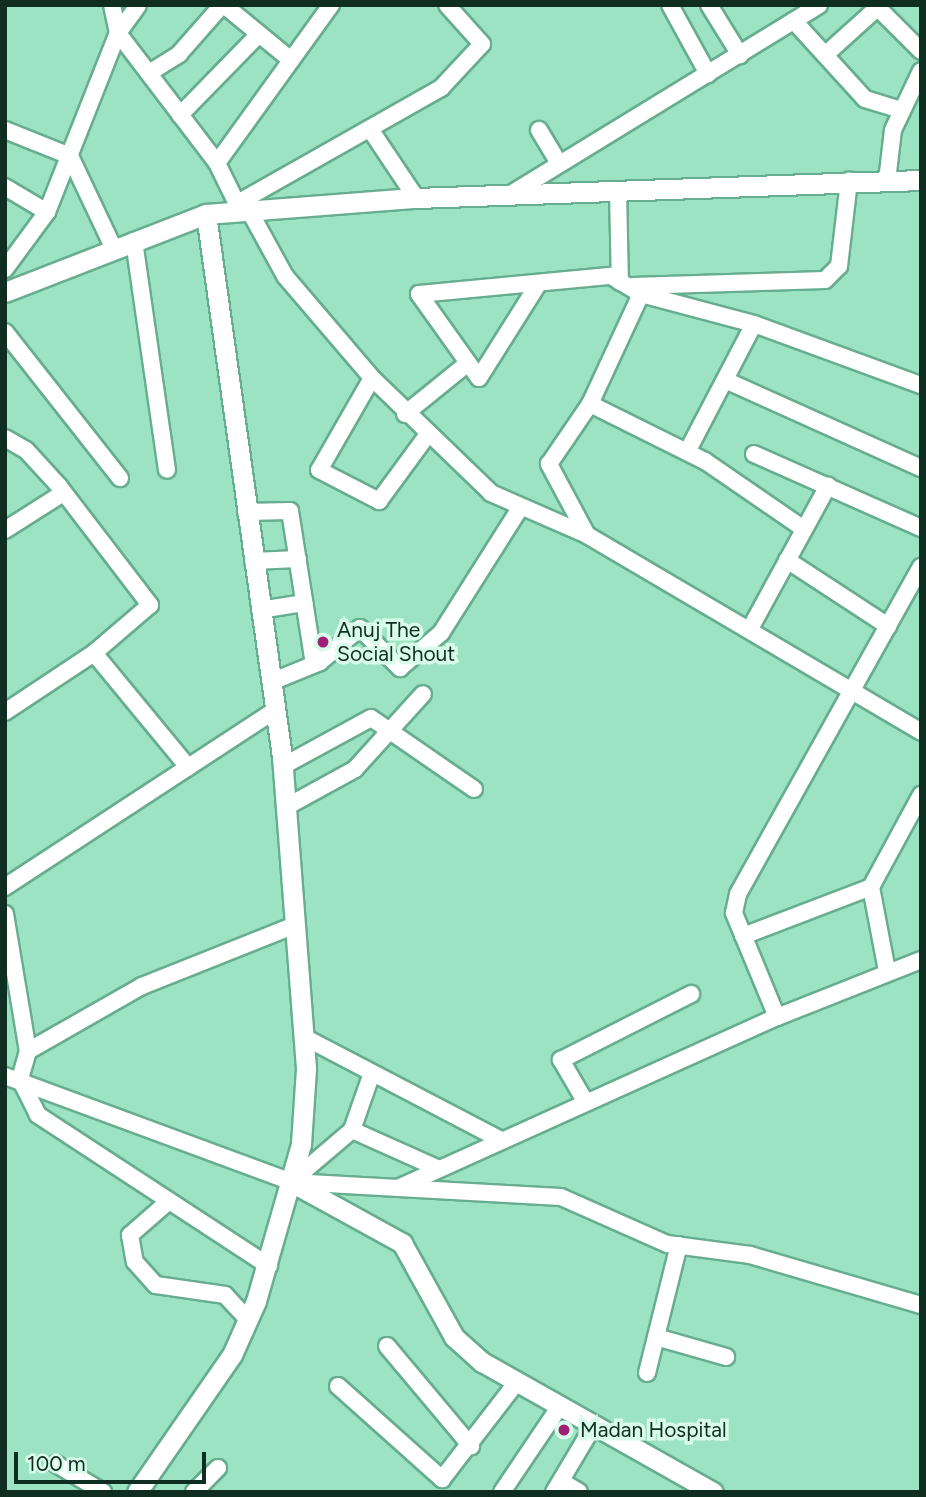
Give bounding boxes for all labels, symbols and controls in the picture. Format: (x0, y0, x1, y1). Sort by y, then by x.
place label: Anuj The Social Shout (337, 617, 455, 667)
marker: Anuj The Social Shout (315, 634, 331, 650)
place label: Madan Hospital (580, 1417, 727, 1443)
marker: Madan Hospital (554, 1420, 574, 1440)
scale bar (18, 1438, 210, 1482)
text: 100 m (27, 1451, 86, 1476)

